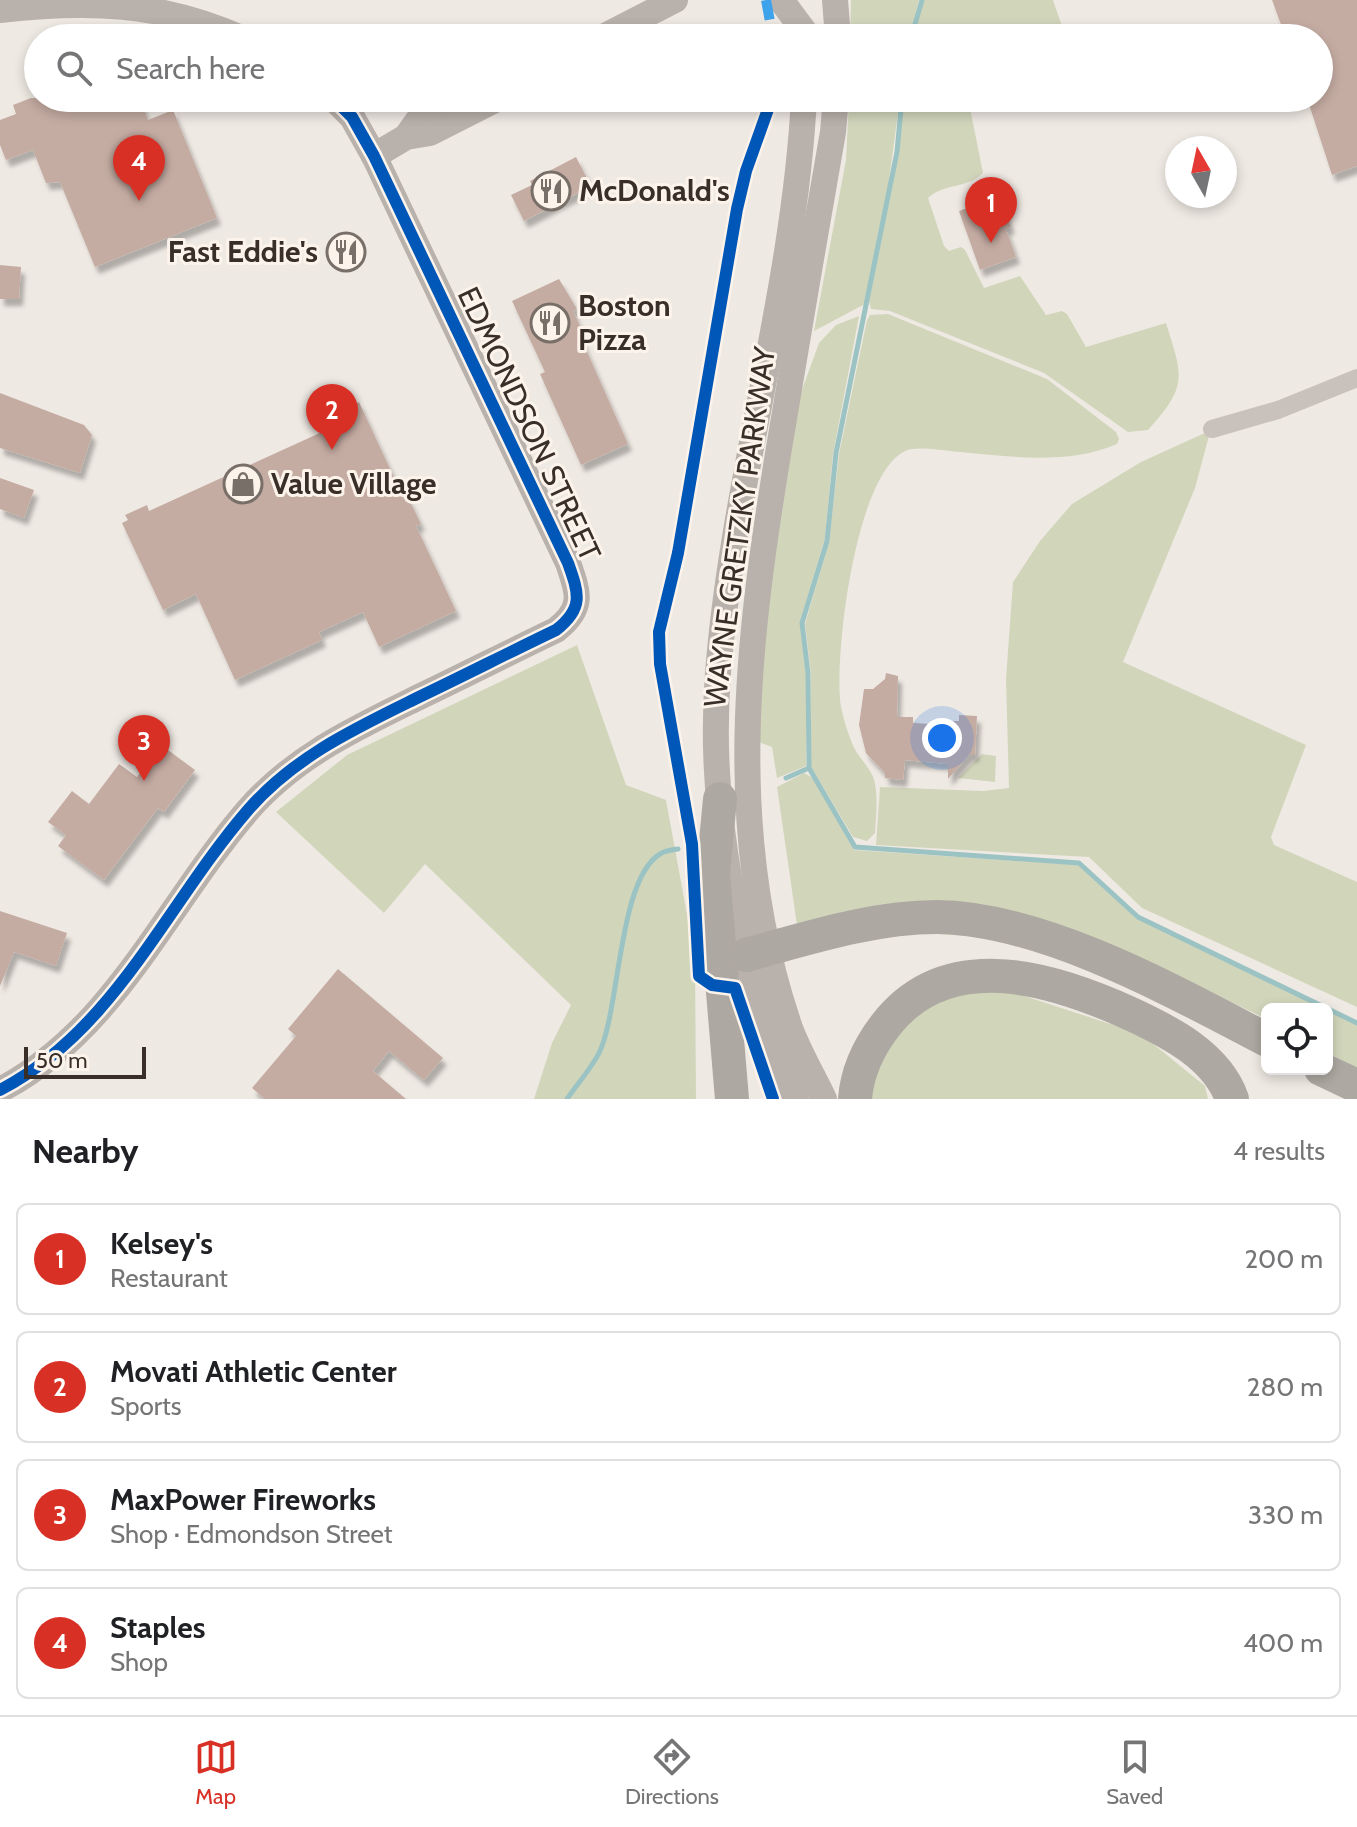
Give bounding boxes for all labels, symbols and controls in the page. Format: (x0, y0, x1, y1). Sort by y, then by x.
search box (24, 24, 1333, 112)
icon: search (52, 46, 96, 90)
text: Search here (116, 50, 265, 87)
pin: 4 (113, 135, 165, 201)
north arrow (1165, 136, 1237, 208)
restaurant icon: McDonald's (530, 170, 572, 212)
place label: McDonald's (579, 172, 730, 209)
pin: 1 (965, 177, 1017, 243)
restaurant icon: Fast Eddie's (325, 231, 367, 273)
place label: Fast Eddie's (168, 233, 318, 270)
street label: EDMONDSON STREET (450, 281, 609, 567)
place label: Boston Pizza (578, 287, 671, 358)
restaurant icon: Boston Pizza (529, 302, 571, 344)
street label: WAYNE GRETZKY PARKWAY (696, 343, 783, 710)
pin: 2 (306, 384, 358, 450)
shop icon: Value Village (222, 463, 264, 505)
place label: Value Village (271, 465, 437, 502)
pin: 3 (118, 715, 170, 781)
your location (922, 718, 962, 758)
map controls (1261, 1003, 1333, 1075)
button: locate (1261, 1003, 1333, 1075)
scale bar (24, 1043, 146, 1079)
text: 50 m (36, 1047, 88, 1074)
text: Nearby (32, 1130, 139, 1172)
text: 4 results (1233, 1135, 1325, 1167)
text: Kelsey's (110, 1225, 213, 1262)
text: 1 (55, 1243, 65, 1275)
text: 200 m (1244, 1243, 1323, 1275)
text: Restaurant (110, 1262, 228, 1294)
text: Movati Athletic Center (110, 1353, 397, 1390)
text: 2 (53, 1371, 67, 1403)
text: 280 m (1247, 1371, 1323, 1403)
text: Sports (110, 1390, 182, 1422)
text: MaxPower Fireworks (110, 1481, 376, 1518)
text: 3 (53, 1499, 67, 1531)
text: 330 m (1248, 1499, 1323, 1531)
text: Shop · Edmondson Street (110, 1518, 393, 1550)
text: Staples (110, 1609, 205, 1646)
text: 4 (52, 1627, 68, 1659)
text: 400 m (1243, 1627, 1323, 1659)
text: Shop (110, 1646, 168, 1678)
tab: Map (194, 1735, 238, 1810)
tab: Directions (625, 1735, 719, 1810)
tab: Saved (1106, 1735, 1163, 1810)

